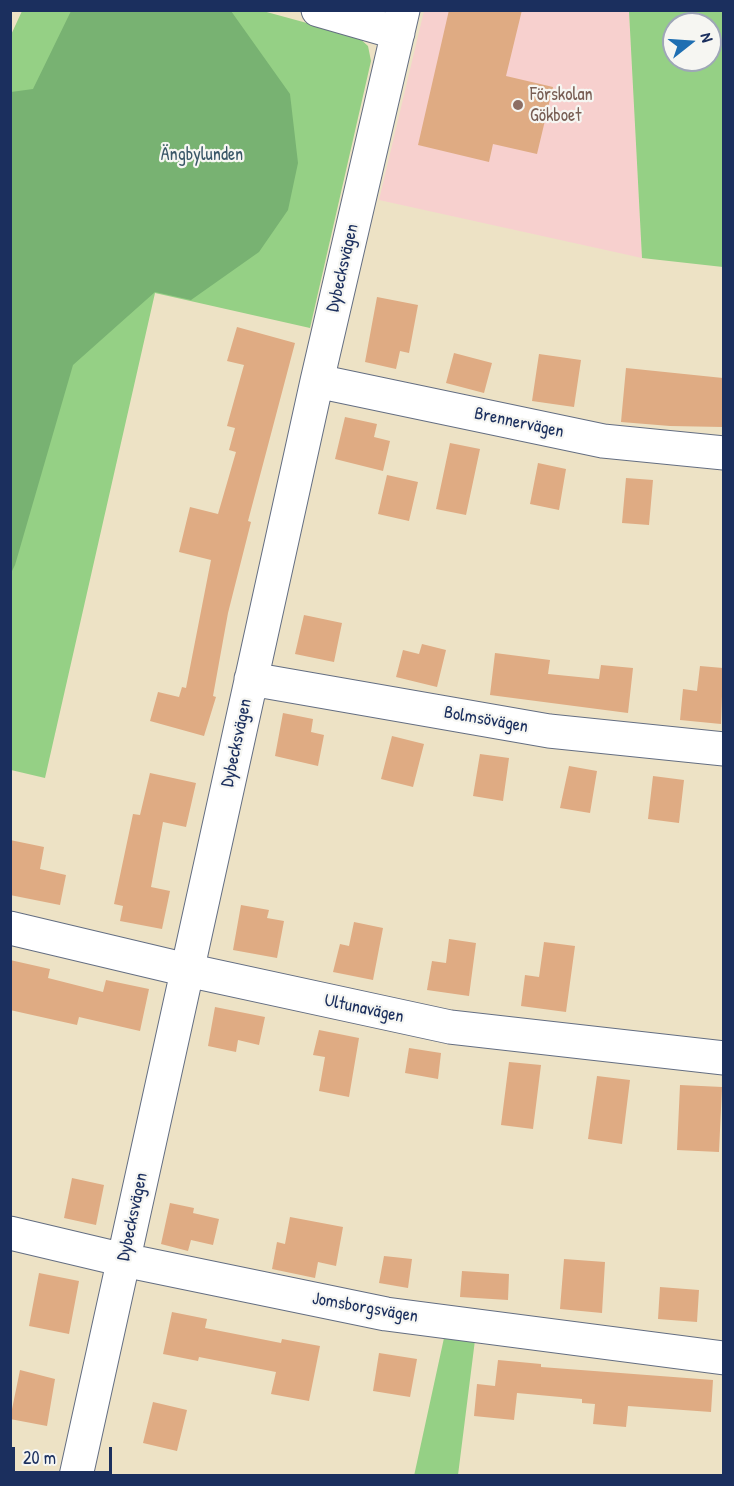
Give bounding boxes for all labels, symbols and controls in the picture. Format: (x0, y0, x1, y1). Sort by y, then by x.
north arrow (662, 12, 722, 72)
text: N (696, 30, 719, 45)
place label: Förskolan Gökboet (530, 84, 593, 127)
marker: Förskolan Gökboet (511, 98, 525, 112)
park label: Ängbylunden (161, 144, 243, 166)
street label: Dybecksvägen (322, 222, 364, 314)
street label: Brennervägen (472, 403, 566, 443)
street label: Dybecksvägen (217, 697, 257, 789)
street label: Bolmsövägen (442, 702, 530, 738)
street label: Ultunavägen (322, 990, 406, 1028)
street label: Dybecksvägen (113, 1171, 153, 1263)
street label: Jomsborgsvägen (310, 1288, 420, 1328)
scale bar (15, 1435, 116, 1473)
text: 20 m (23, 1445, 56, 1470)

